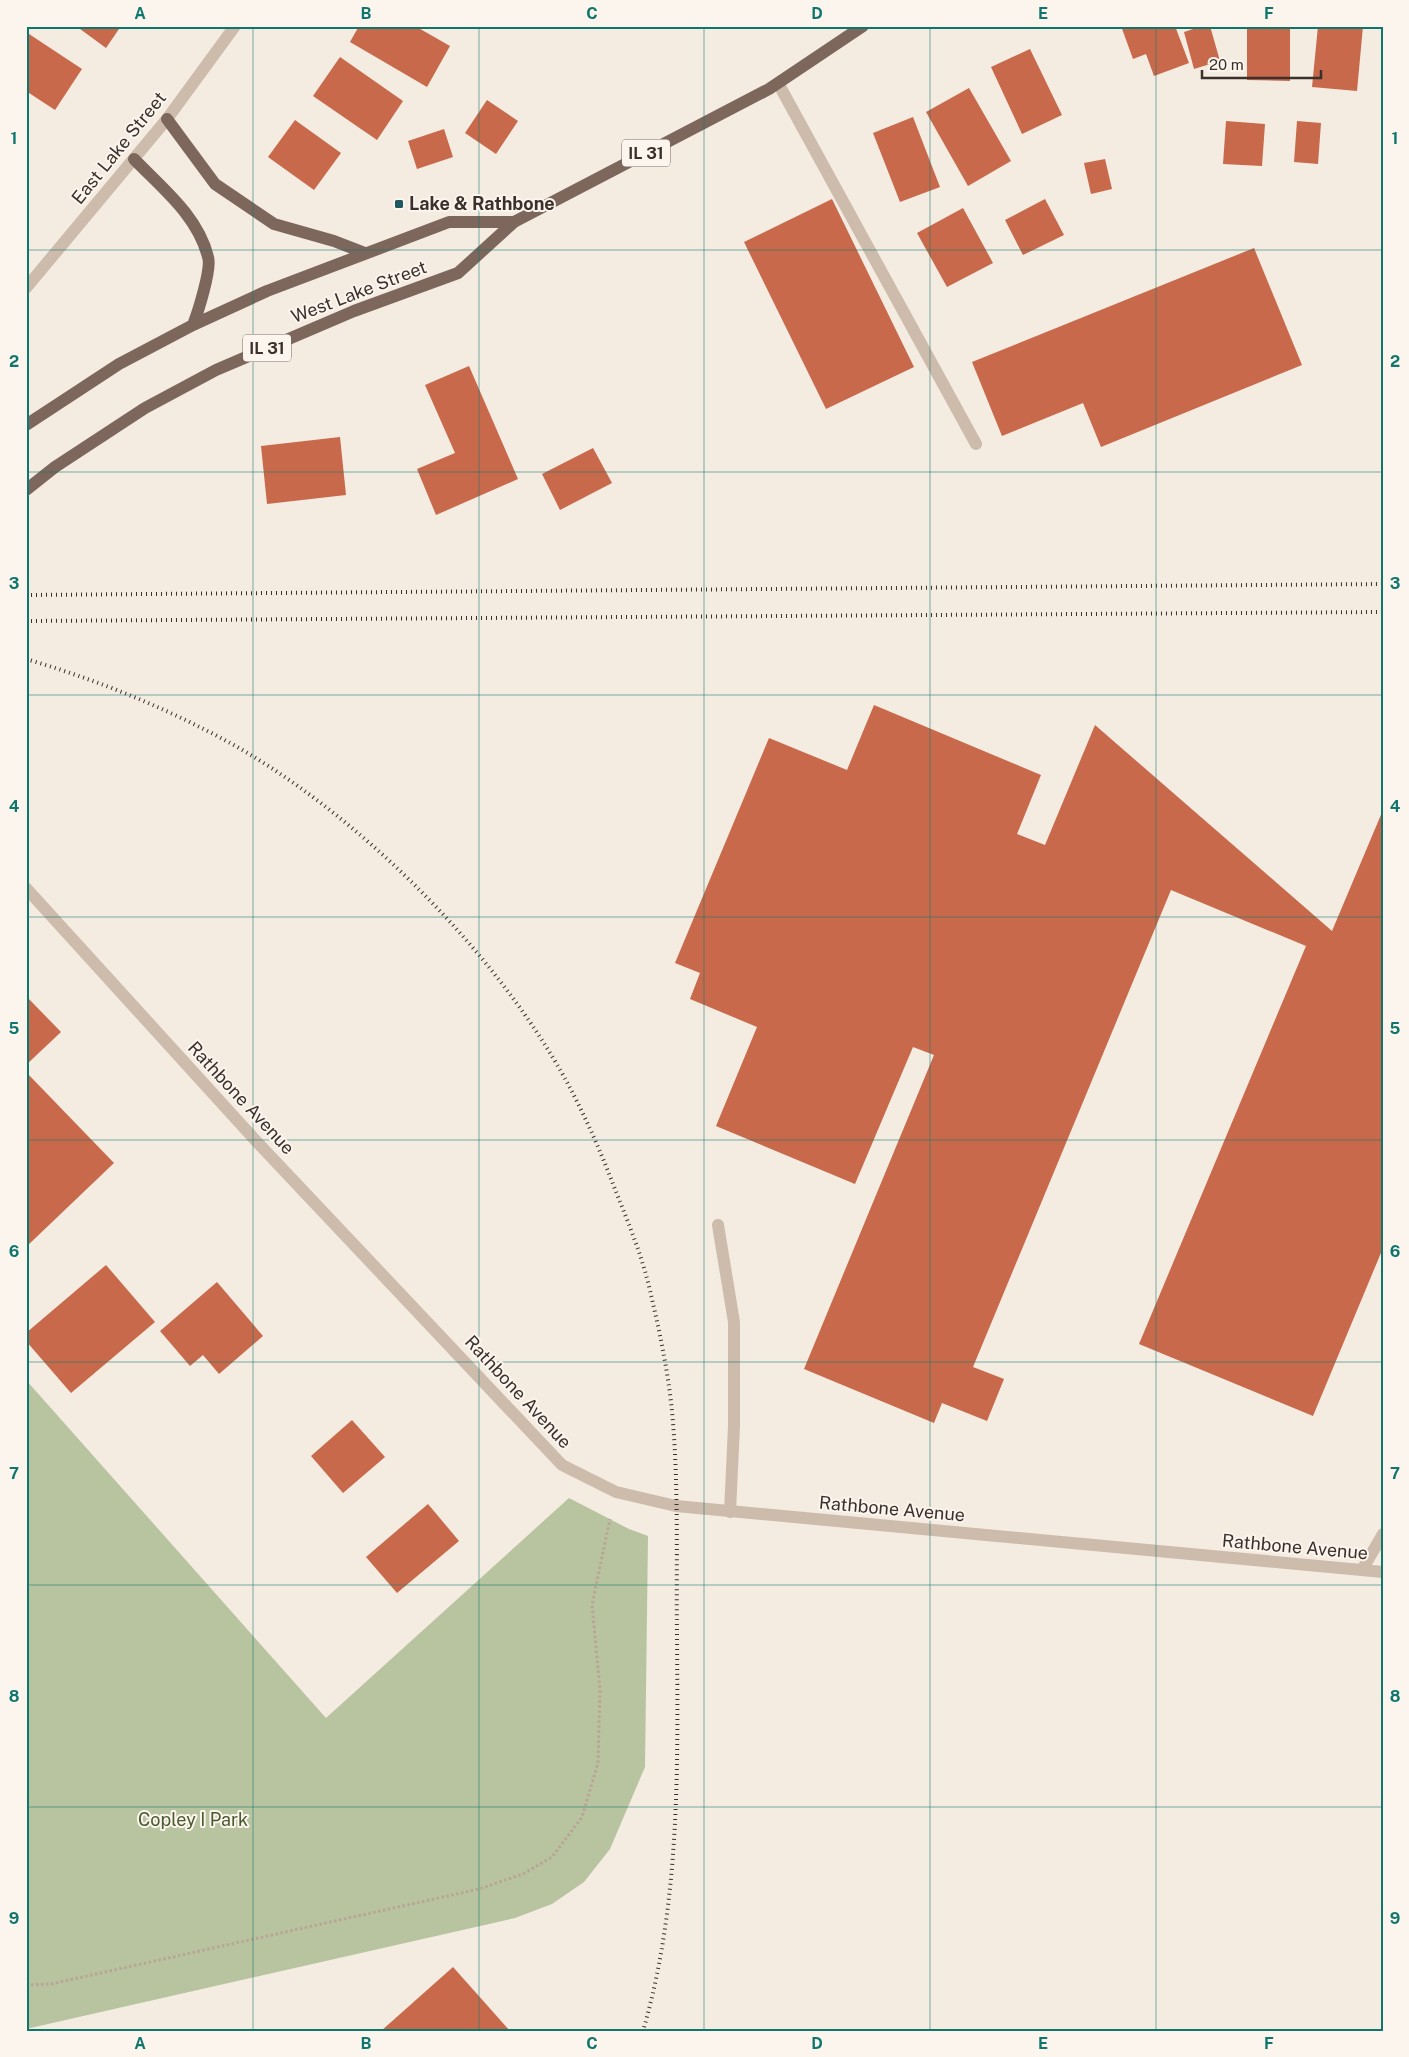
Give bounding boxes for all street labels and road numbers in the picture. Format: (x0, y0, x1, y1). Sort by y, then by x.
street label: East Lake Street (67, 87, 170, 208)
road number: IL 31 (622, 140, 670, 167)
street label: West Lake Street (288, 256, 430, 327)
road number: IL 31 (243, 334, 291, 362)
street label: Rathbone Avenue (184, 1037, 299, 1158)
street label: Rathbone Avenue (461, 1331, 576, 1452)
street label: Rathbone Avenue (818, 1492, 966, 1525)
street label: Rathbone Avenue (1221, 1530, 1369, 1563)

